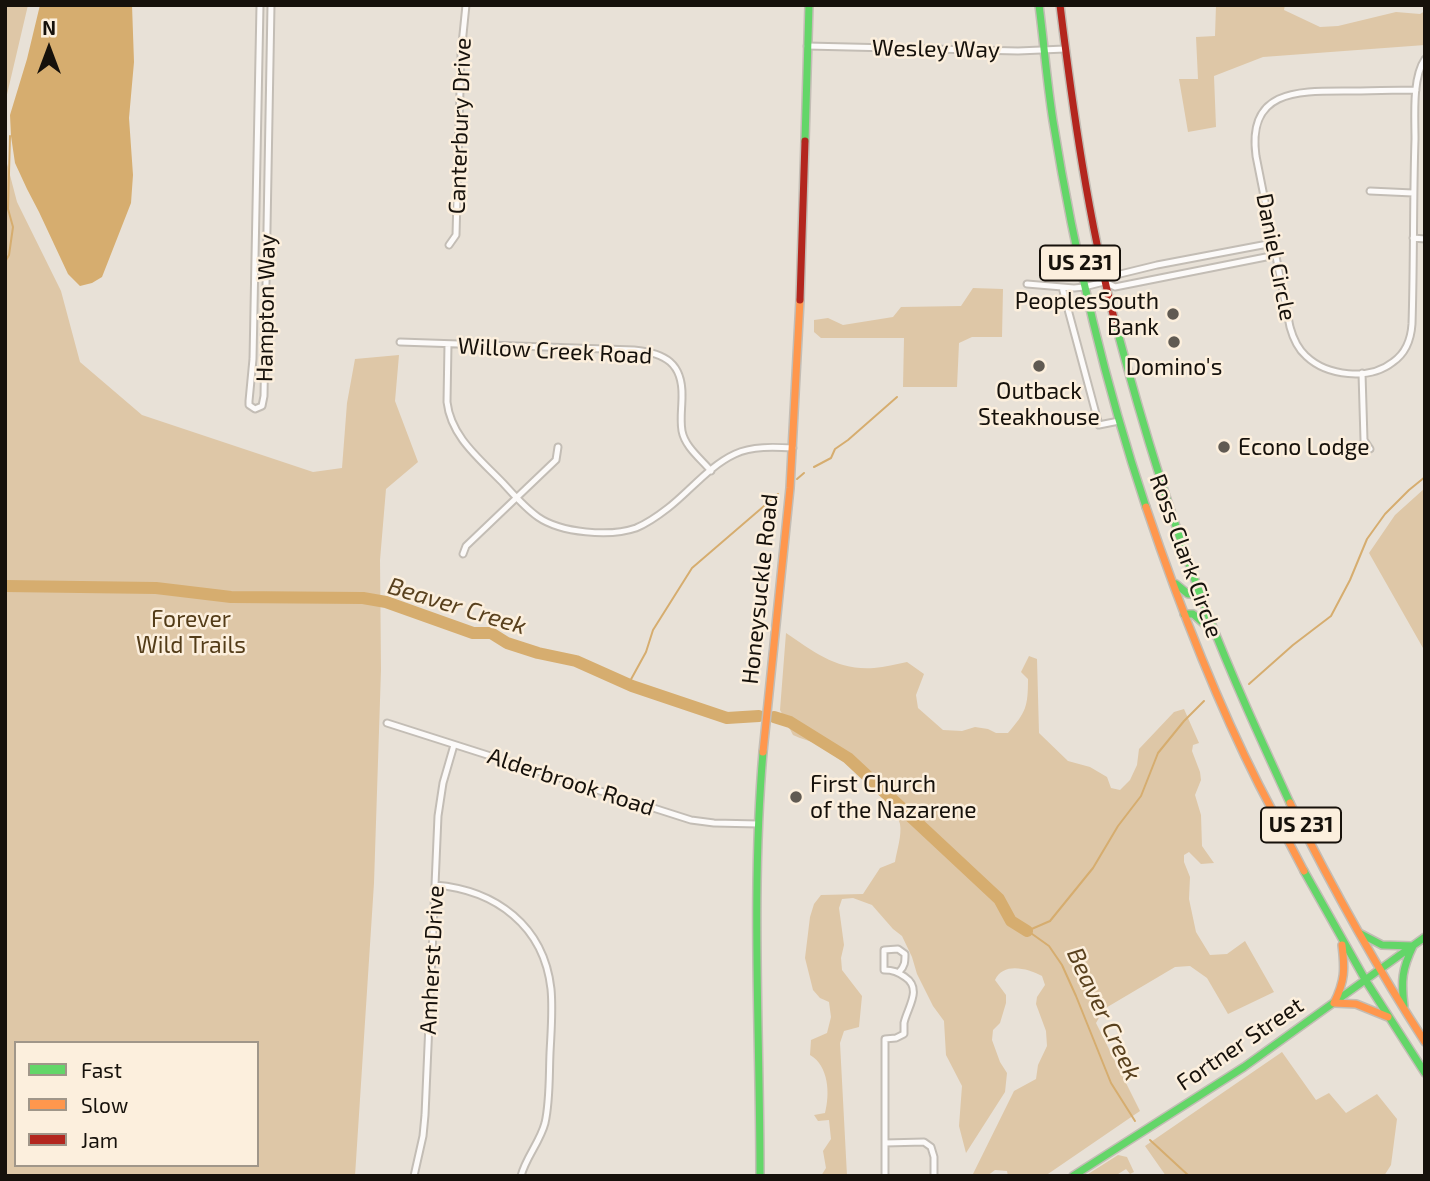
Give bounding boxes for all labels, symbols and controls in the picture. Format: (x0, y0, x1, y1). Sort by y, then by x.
north arrow (14, 14, 84, 84)
text: N (42, 16, 56, 39)
street label: Wesley Way (872, 34, 1000, 64)
street label: Canterbury Drive (443, 37, 477, 215)
street label: Daniel Circle (1250, 191, 1302, 323)
street label: Hampton Way (251, 234, 281, 382)
road number: US 231 (1040, 246, 1120, 280)
place label: PeoplesSouth Bank (1015, 287, 1159, 341)
marker: PeoplesSouth Bank (1165, 306, 1181, 322)
street label: Willow Creek Road (457, 332, 653, 370)
marker: Domino's (1166, 334, 1182, 350)
place label: Domino's (1126, 353, 1222, 381)
marker: Outback Steakhouse (1031, 358, 1047, 374)
place label: Outback Steakhouse (978, 377, 1100, 431)
place label: Econo Lodge (1238, 433, 1370, 461)
marker: Econo Lodge (1216, 439, 1232, 455)
street label: Ross Clark Circle (1144, 470, 1228, 642)
street label: Honeysuckle Road (736, 492, 784, 686)
water label: Beaver Creek (384, 571, 530, 641)
park label: Forever Wild Trails (136, 605, 246, 659)
street label: Alderbrook Road (484, 742, 658, 822)
place label: First Church of the Nazarene (810, 770, 977, 824)
marker: First Church of the Nazarene (788, 789, 804, 805)
road number: US 231 (1261, 808, 1341, 842)
street label: Amherst Drive (414, 885, 450, 1035)
water label: Beaver Creek (1061, 943, 1147, 1085)
street label: Fortner Street (1171, 991, 1309, 1097)
legend (14, 1041, 259, 1167)
text: Fast (81, 1057, 122, 1082)
text: Slow (81, 1092, 128, 1117)
text: Jam (81, 1127, 118, 1152)

